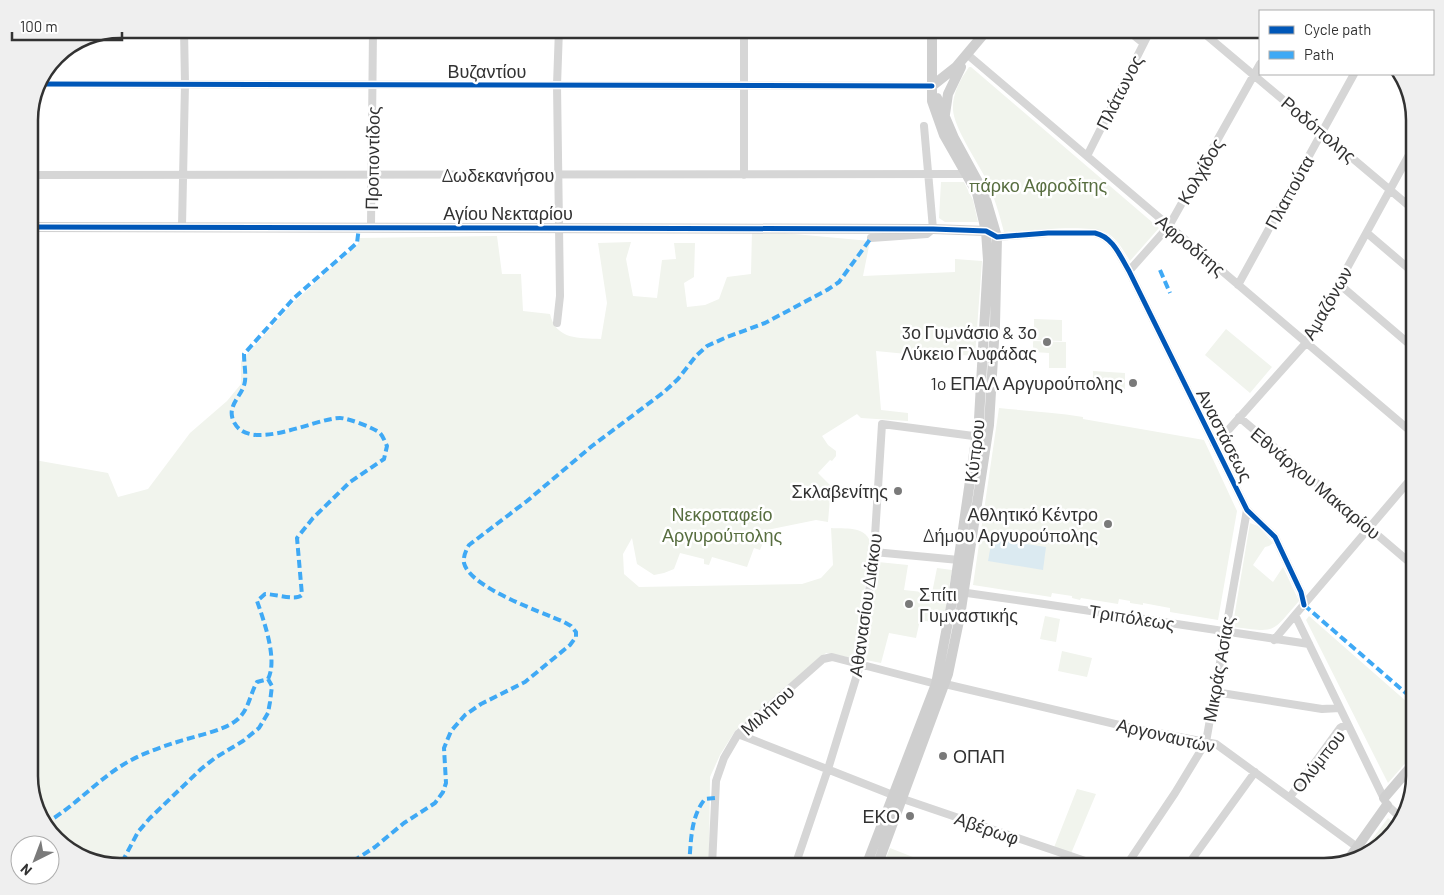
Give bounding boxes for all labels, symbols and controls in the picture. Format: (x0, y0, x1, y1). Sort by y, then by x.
scale bar (12, 10, 122, 42)
legend (1259, 10, 1434, 75)
text: 100 m (20, 17, 58, 35)
text: Cycle path (1304, 20, 1371, 38)
text: Path (1304, 45, 1334, 63)
street label: Πλάτωνος (1091, 51, 1147, 133)
street label: Βυζαντίου (448, 60, 526, 82)
street label: Ροδόπολης (1277, 91, 1361, 167)
street label: Προποντίδος (360, 106, 384, 210)
street label: Κολχίδος (1172, 134, 1228, 208)
street label: Πλαπούτα (1260, 151, 1318, 233)
street label: Δωδεκανήσου (442, 164, 554, 186)
park label: πάρκο Αφροδίτης (969, 174, 1108, 196)
street label: Αγίου Νεκταρίου (443, 202, 573, 224)
street label: Αφροδίτης (1152, 210, 1230, 281)
street label: Αμαζόνων (1297, 262, 1357, 344)
place label: 3ο Γυμνάσιο & 3ο Λύκειο Γλυφάδας (901, 321, 1037, 364)
marker: 3ο Γυμνάσιο & 3ο Λύκειο Γλυφάδας (1041, 336, 1053, 348)
place label: 1o ΕΠΑΛ Αργυρούπολης (930, 372, 1123, 394)
marker: 1o ΕΠΑΛ Αργυρούπολης (1127, 377, 1139, 389)
street label: Αναστάσεως (1192, 385, 1258, 485)
street label: Κύπρου (959, 418, 989, 484)
street label: Εθνάρχου Μακαρίου (1247, 422, 1385, 544)
place label: Σκλαβενίτης (792, 480, 888, 502)
marker: Σκλαβενίτης (892, 485, 904, 497)
park label: Νεκροταφείο Αργυρούπολης (662, 503, 782, 546)
place label: Αθλητικό Κέντρο Δήμου Αργυρούπολης (923, 503, 1098, 546)
marker: Αθλητικό Κέντρο Δήμου Αργυρούπολης (1102, 518, 1114, 530)
street label: Αθανασίου Διάκου (844, 532, 886, 678)
place label: Σπίτι Γυμναστικής (919, 583, 1018, 626)
marker: Σπίτι Γυμναστικής (903, 598, 915, 610)
street label: Τριπόλεως (1088, 599, 1177, 635)
street label: Μικράς Ασίας (1198, 614, 1238, 724)
street label: Μιλήτου (736, 680, 798, 740)
street label: Αργοναυτών (1115, 713, 1217, 757)
street label: Ολύμπου (1287, 725, 1349, 797)
place label: ΟΠΑΠ (953, 745, 1005, 767)
marker: ΟΠΑΠ (937, 750, 949, 762)
place label: ΕΚΟ (863, 805, 900, 827)
street label: Αβέρωφ (952, 807, 1022, 849)
marker: ΕΚΟ (904, 810, 916, 822)
north arrow (10, 835, 60, 885)
text: N (17, 861, 35, 879)

